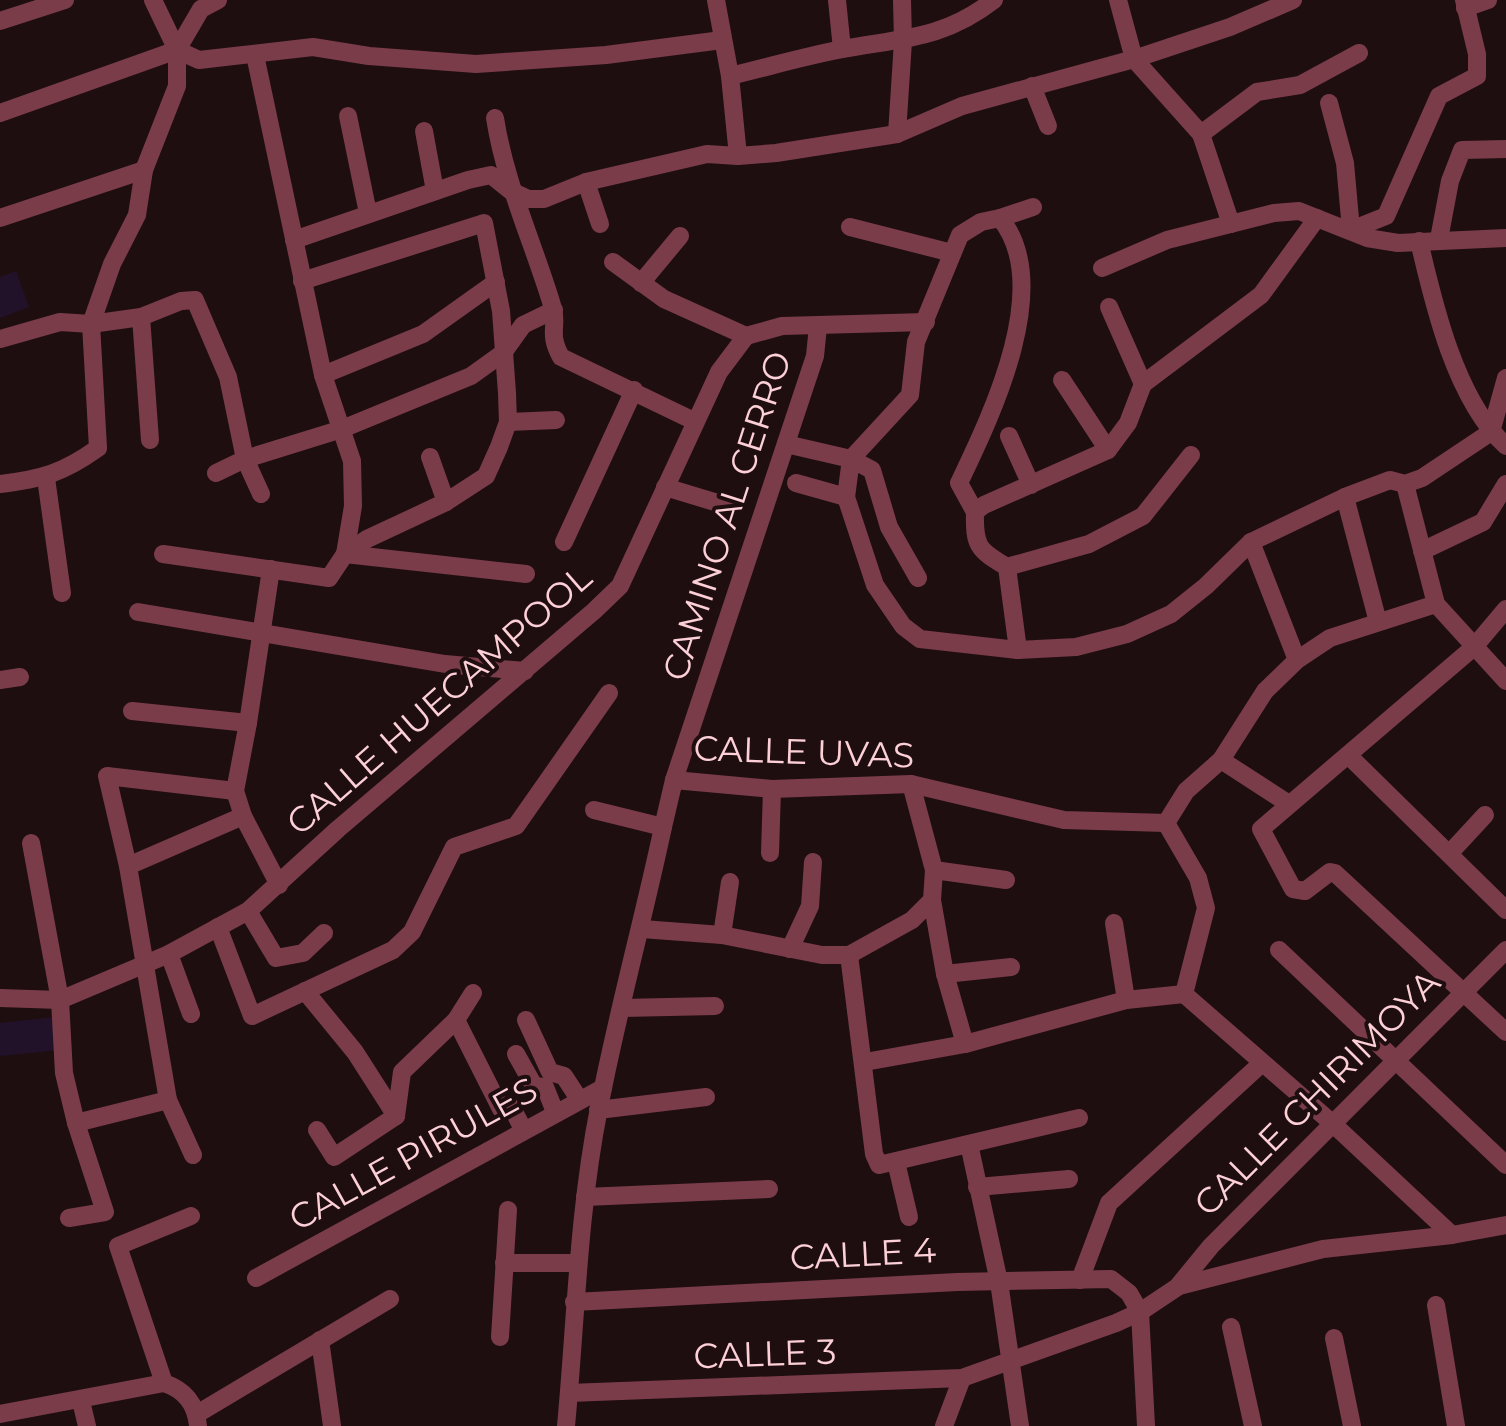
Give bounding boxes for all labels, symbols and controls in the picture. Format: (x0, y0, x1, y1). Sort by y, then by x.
street label: CAMINO AL CERRO (653, 346, 800, 686)
street label: CALLE HUECAMPOOL (277, 555, 600, 844)
street label: CALLE UVAS (693, 726, 915, 777)
street label: CALLE CHIRIMOYA (1185, 960, 1449, 1225)
street label: CALLE PIRULES (281, 1068, 544, 1240)
street label: CALLE 4 (789, 1228, 937, 1279)
street label: CALLE 3 (693, 1330, 837, 1377)

